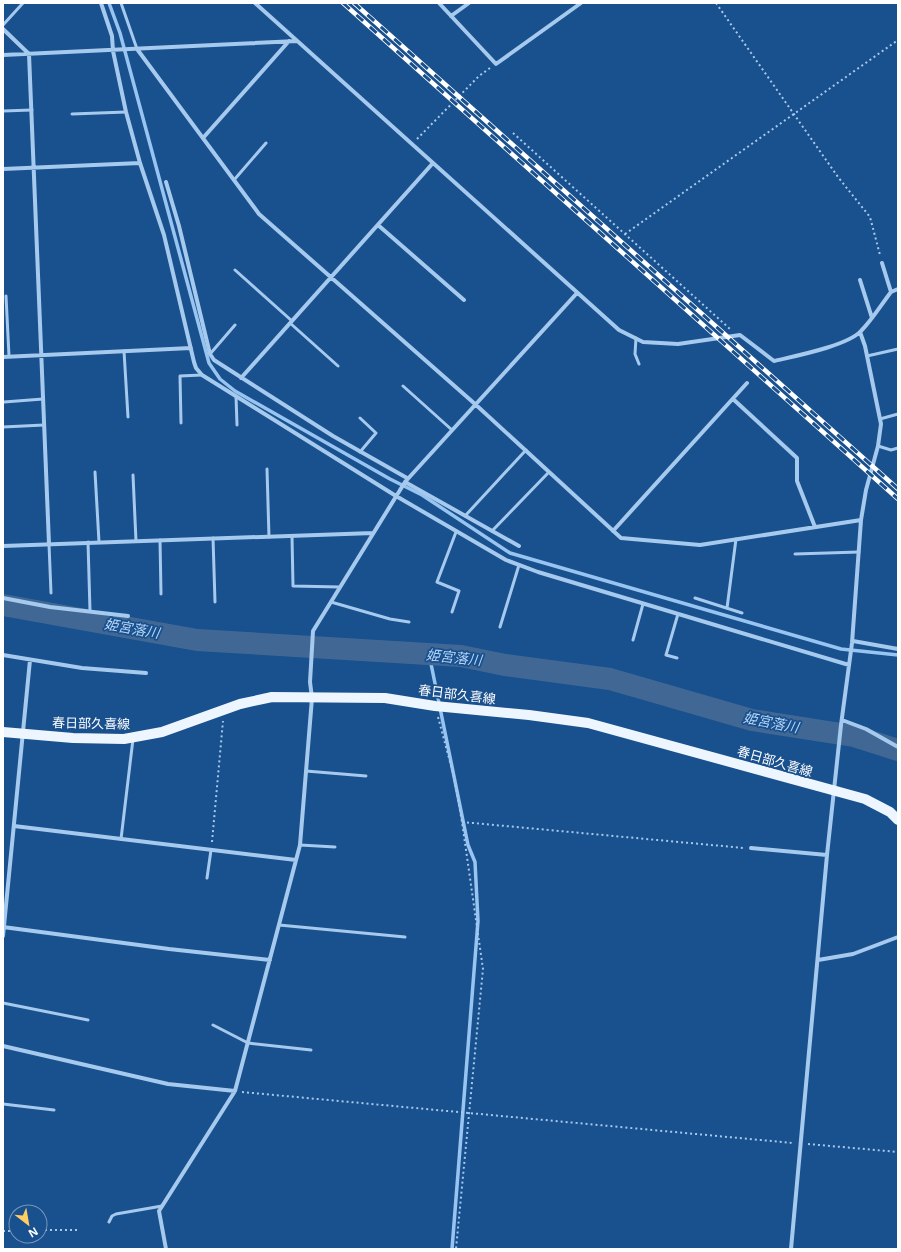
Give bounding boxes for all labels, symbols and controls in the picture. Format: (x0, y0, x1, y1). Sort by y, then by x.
water label: 姫宮落川 (103, 614, 163, 643)
water label: 姫宮落川 (425, 645, 485, 670)
street label: 春日部久喜線 (417, 680, 497, 708)
water label: 姫宮落川 (742, 707, 802, 737)
street label: 春日部久喜線 (52, 713, 130, 733)
street label: 春日部久喜線 (735, 742, 815, 780)
north arrow (8, 1204, 48, 1244)
text: N (26, 1224, 41, 1242)

